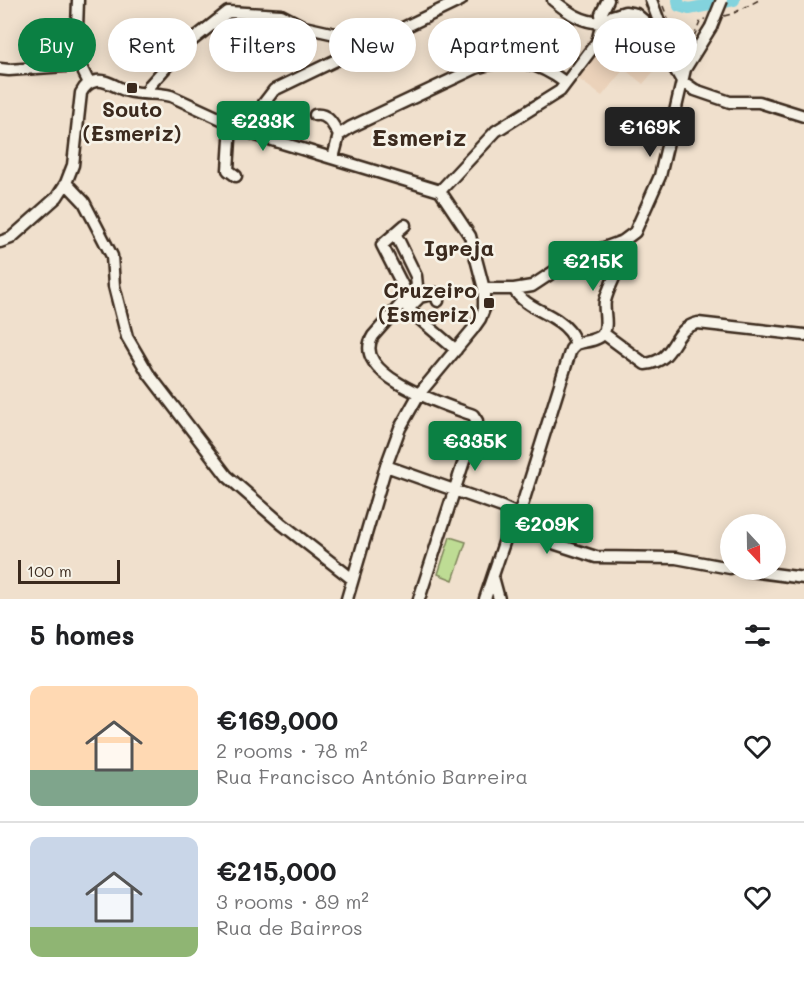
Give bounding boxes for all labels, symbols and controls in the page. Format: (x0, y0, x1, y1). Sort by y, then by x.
chip: Buy (18, 18, 96, 72)
chip: Rent (108, 18, 197, 72)
chip: Filters (209, 18, 317, 72)
chip: New (329, 18, 416, 72)
chip: Apartment (428, 18, 581, 72)
chip: House (593, 18, 697, 72)
marker: Souto (Esmeriz) (125, 81, 139, 95)
place label: Souto (Esmeriz) (83, 95, 181, 146)
pin: €233K (221, 101, 305, 152)
text: €233K (231, 107, 295, 133)
pin: €169K (608, 107, 692, 158)
text: €169K (619, 113, 681, 139)
district label: Esmeriz (372, 121, 467, 152)
district label: Igreja (424, 233, 494, 262)
pin: €215K (551, 241, 635, 292)
text: €215K (562, 247, 624, 273)
place label: Cruzeiro (Esmeriz) (378, 276, 477, 327)
marker: Cruzeiro (Esmeriz) (482, 296, 496, 310)
pin: €335K (433, 421, 517, 472)
text: €335K (442, 427, 508, 453)
pin: €209K (505, 504, 589, 555)
text: €209K (514, 510, 580, 536)
north arrow (720, 514, 786, 580)
map controls (720, 514, 786, 580)
scale bar (18, 557, 120, 584)
text: 100 m (27, 560, 72, 581)
text: 5 homes (30, 618, 135, 652)
icon: filters (741, 619, 774, 652)
text: €169,000 (216, 703, 338, 737)
icon: home (78, 710, 150, 782)
icon: heart (741, 730, 774, 763)
text: 2 rooms · 78 m² (216, 737, 368, 763)
text: Rua Francisco António Barreira (216, 763, 528, 789)
text: €215,000 (216, 854, 336, 888)
icon: home (78, 861, 150, 933)
icon: heart (741, 881, 774, 914)
text: 3 rooms · 89 m² (216, 888, 369, 914)
text: Rua de Bairros (216, 914, 363, 940)

